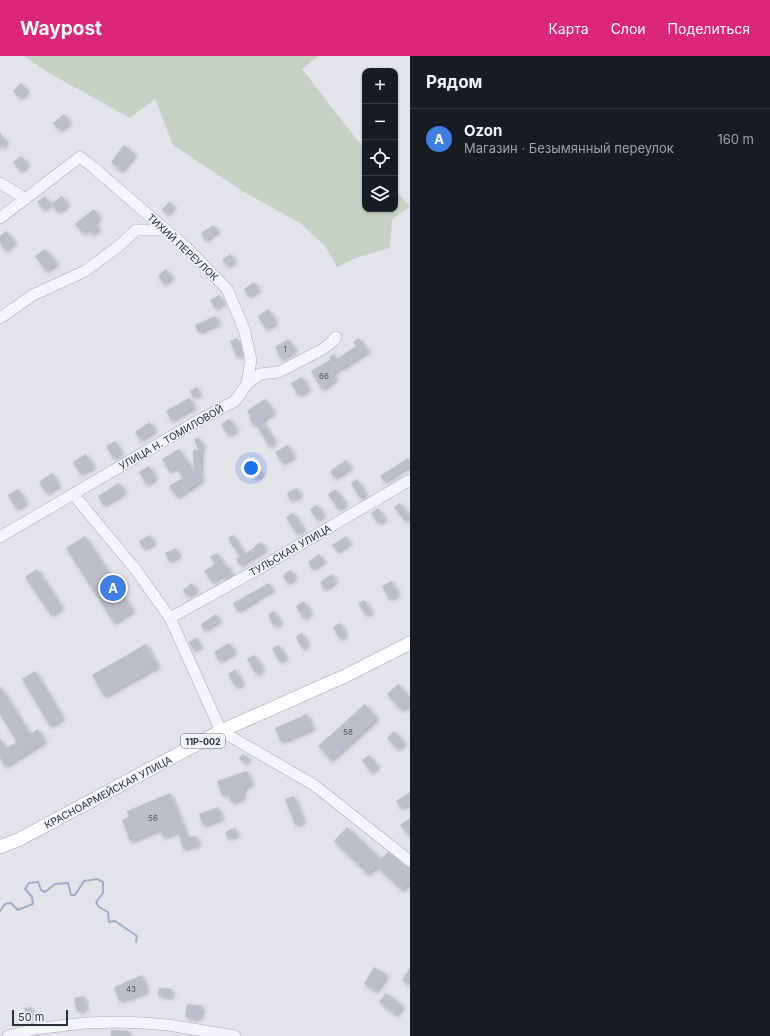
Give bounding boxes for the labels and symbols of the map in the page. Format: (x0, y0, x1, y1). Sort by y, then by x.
street label: ТИХИЙ ПЕРЕУЛОК (145, 210, 222, 283)
house number: 1 (283, 344, 287, 354)
house number: 66 (319, 371, 329, 381)
street label: УЛИЦА Н. ТОМИЛОВОЙ (116, 401, 225, 472)
your location (241, 458, 261, 478)
street label: ТУЛЬСКАЯ УЛИЦА (247, 522, 333, 578)
pin: A (100, 573, 126, 603)
house number: 58 (343, 727, 353, 737)
road number: 11Р-002 (181, 734, 225, 748)
street label: КРАСНОАРМЕЙСКАЯ УЛИЦА (42, 752, 174, 831)
house number: 56 (148, 813, 158, 823)
house number: 43 (126, 984, 136, 994)
scale bar (12, 1008, 68, 1027)

